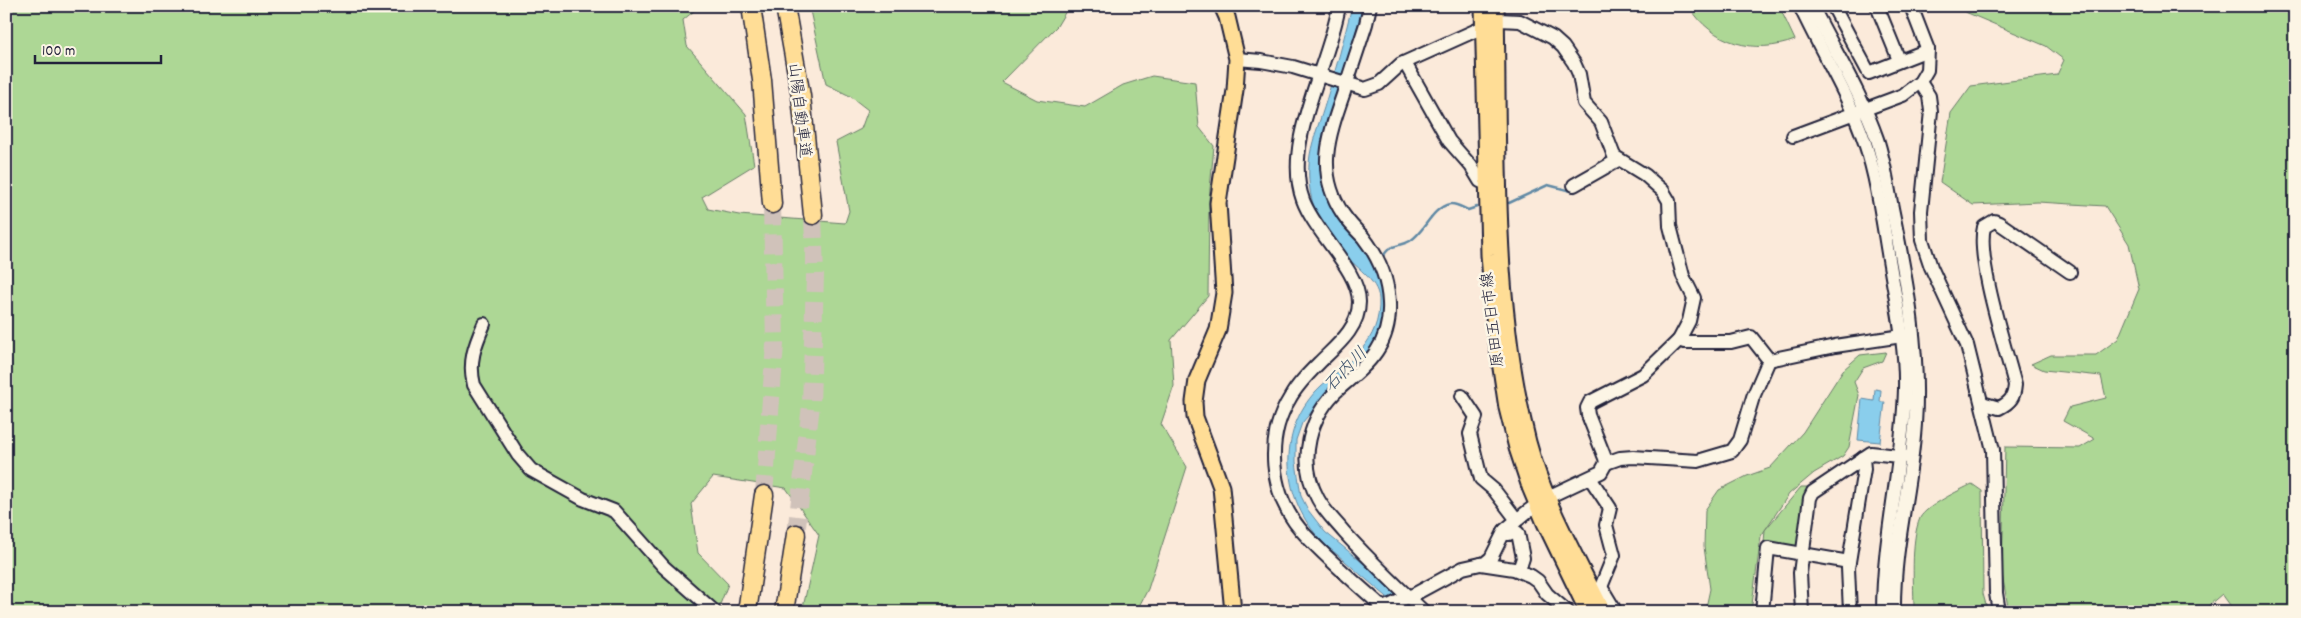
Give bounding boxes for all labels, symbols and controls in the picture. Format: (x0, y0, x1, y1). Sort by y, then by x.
scale bar (35, 32, 161, 64)
text: 100 m (42, 41, 75, 63)
street label: 山陽自動車道 (781, 61, 816, 159)
street label: 原田五日市線 (1476, 271, 1511, 369)
water label: 石内川 (1319, 343, 1375, 399)

